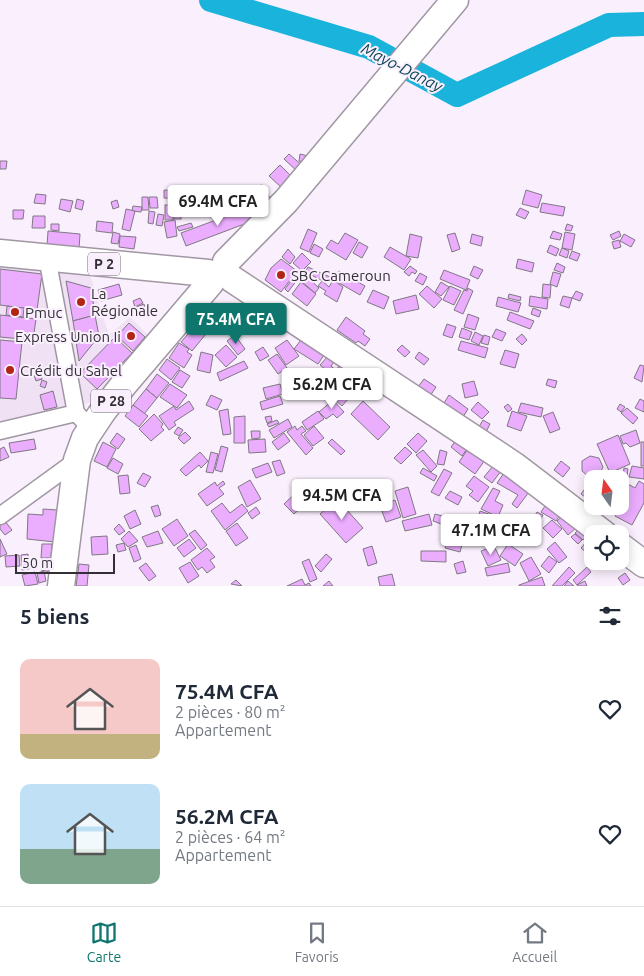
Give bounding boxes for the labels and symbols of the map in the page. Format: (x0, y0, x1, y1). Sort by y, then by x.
water label: Mayo-Danay (359, 39, 446, 95)
pin: 69.4M CFA (161, 184, 275, 227)
road number: P 2 (88, 252, 120, 276)
place label: SBC Cameroun (291, 267, 391, 284)
marker: SBC Cameroun (275, 269, 287, 281)
place label: La Régionale (91, 285, 158, 319)
marker: La Régionale (75, 296, 87, 308)
pin: 75.4M CFA (179, 302, 293, 345)
place label: Pmuc (25, 304, 62, 321)
marker: Pmuc (9, 306, 21, 318)
place label: Express Union Ii (15, 328, 121, 345)
marker: Express Union Ii (125, 330, 137, 342)
place label: Crédit du Sahel (20, 362, 122, 379)
marker: Crédit du Sahel (4, 364, 16, 376)
pin: 56.2M CFA (275, 368, 389, 410)
road number: P 28 (91, 390, 131, 412)
north arrow (584, 470, 629, 515)
pin: 94.5M CFA (285, 478, 399, 521)
pin: 47.1M CFA (434, 514, 548, 556)
scale bar (15, 551, 115, 574)

